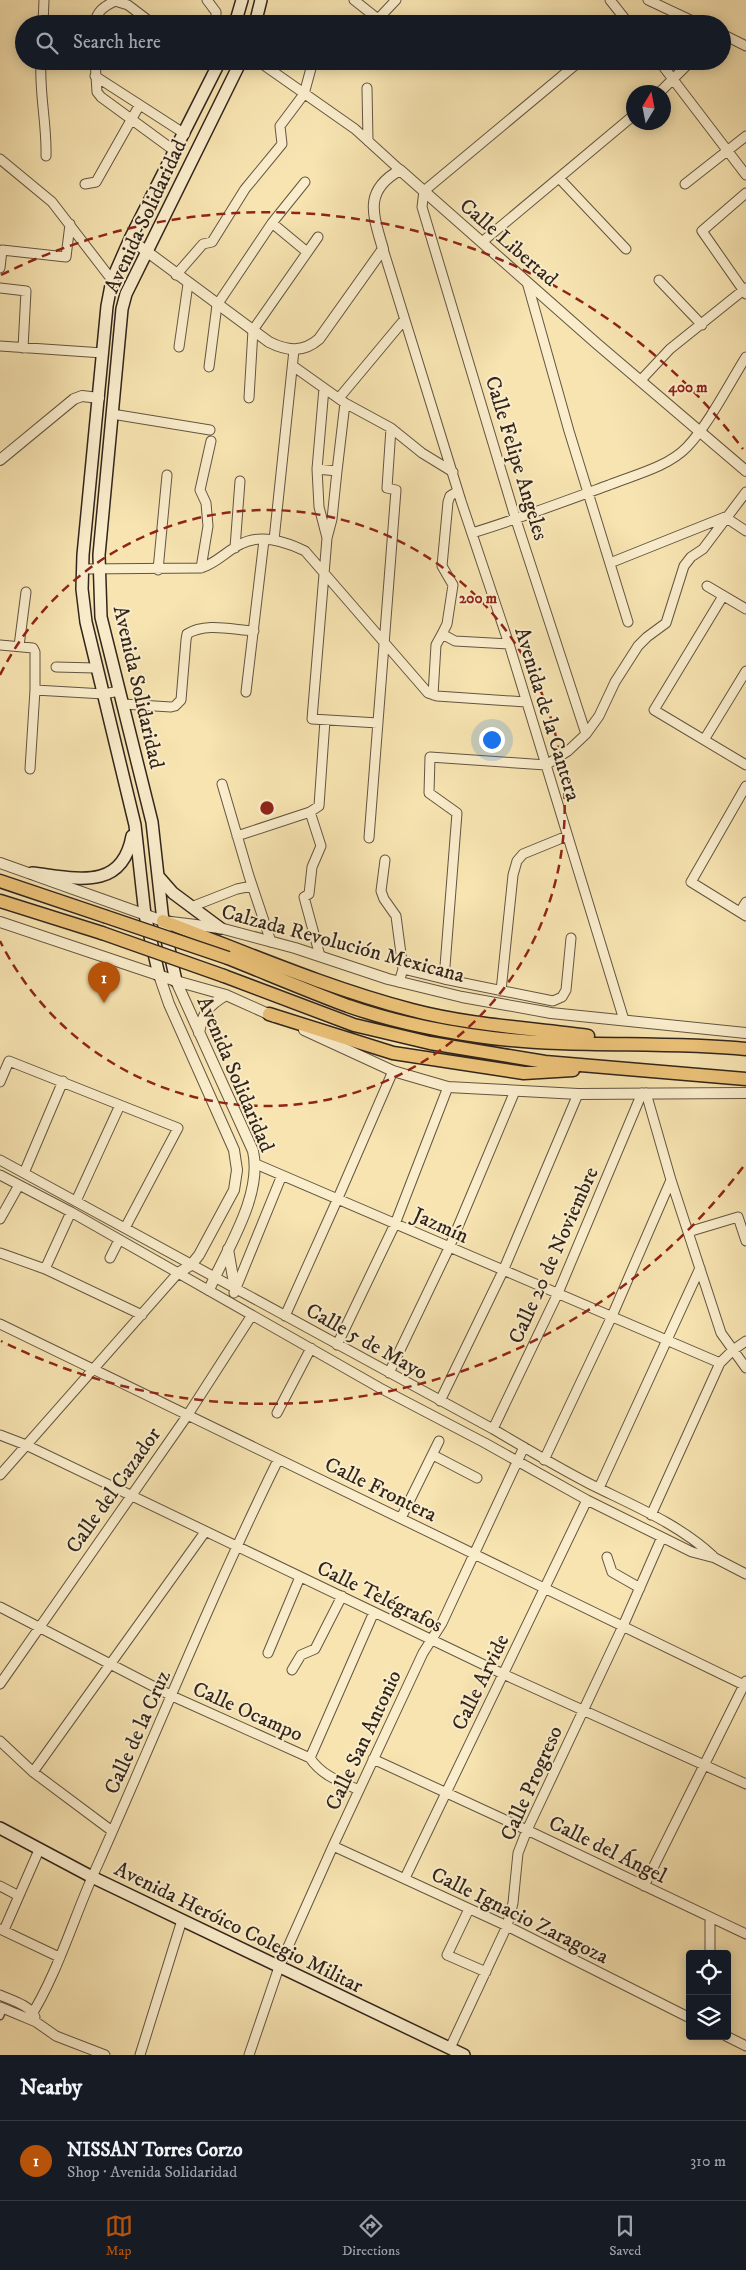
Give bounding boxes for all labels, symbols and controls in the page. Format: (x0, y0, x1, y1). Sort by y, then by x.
search box (15, 15, 731, 70)
icon: search (33, 29, 61, 57)
text: Search here (73, 31, 161, 54)
north arrow (626, 85, 671, 130)
street label: Avenida Solidaridad (99, 135, 193, 297)
street label: Calle Libertad (454, 193, 563, 293)
street label: Calle Felipe Angeles (479, 373, 553, 544)
text: 400 m (667, 378, 708, 397)
text: 200 m (459, 589, 498, 608)
street label: Avenida Solidaridad (107, 603, 170, 772)
street label: Avenida de la Cantera (508, 624, 586, 804)
your location (479, 727, 505, 753)
centre of rings (258, 799, 276, 817)
street label: Calzada Revolución Mexicana (218, 899, 467, 989)
pin: 1 (88, 962, 120, 1003)
street label: Avenida Solidaridad (191, 993, 280, 1157)
street label: Calle 20 de Noviembre (503, 1163, 605, 1348)
street label: Jazmín (407, 1201, 472, 1250)
street label: Calle 5 de Mayo (301, 1298, 432, 1386)
street label: Calle del Cazador (61, 1422, 167, 1559)
street label: Calle Frontera (320, 1452, 441, 1528)
street label: Calle Telégrafos (312, 1555, 447, 1639)
street label: Calle Arvide (446, 1630, 515, 1735)
street label: Calle de la Cruz (99, 1666, 177, 1798)
street label: Calle San Antonio (320, 1666, 408, 1815)
street label: Calle Ocampo (188, 1676, 307, 1748)
street label: Calle Progreso (495, 1722, 569, 1845)
street label: Calle del Ángel (544, 1808, 672, 1890)
street label: Avenida Heróico Colegio Militar (110, 1856, 367, 2000)
street label: Calle Ignacio Zaragoza (427, 1862, 613, 1970)
map controls (686, 1950, 731, 2040)
button: locate (686, 1950, 731, 1995)
button: layers (686, 1995, 731, 2040)
text: Nearby (20, 2075, 82, 2101)
text: NISSAN Torres Corzo (67, 2139, 242, 2162)
text: 1 (33, 2151, 39, 2171)
text: 310 m (690, 2151, 726, 2171)
text: Shop · Avenida Solidaridad (67, 2162, 237, 2182)
tab: Map (105, 2212, 133, 2260)
tab: Directions (342, 2212, 400, 2260)
tab: Saved (609, 2212, 641, 2260)

